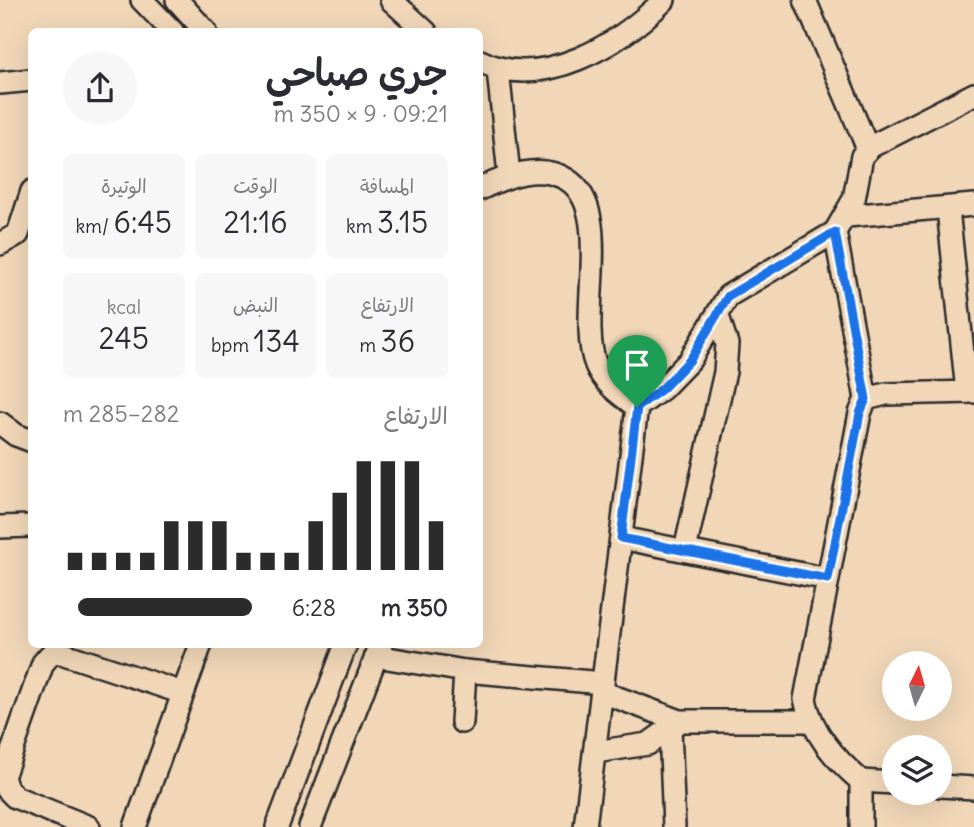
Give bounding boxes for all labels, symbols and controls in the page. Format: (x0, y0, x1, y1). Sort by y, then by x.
text: جري صباحي (265, 49, 448, 96)
button: share (63, 51, 137, 125)
text: 09:21 · 9 × 350 m (274, 99, 448, 128)
text: الوتيرة (101, 174, 147, 198)
text: الوقت (233, 174, 278, 198)
text: المسافة (360, 174, 414, 198)
text: 6:45 (113, 203, 172, 241)
text: 21:16 (223, 203, 288, 241)
text: 3.15 (377, 203, 428, 241)
text: /km (76, 214, 113, 238)
text: km (346, 214, 377, 238)
text: النبض (233, 293, 278, 317)
text: الارتفاع (361, 293, 414, 317)
text: kcal (107, 295, 141, 319)
text: 245 (99, 319, 149, 357)
text: 134 (254, 322, 300, 360)
text: 36 (381, 322, 415, 360)
text: bpm (211, 333, 254, 357)
text: m (359, 333, 381, 357)
pin (607, 335, 667, 407)
icon: arrive (618, 346, 656, 384)
text: 282–285 m (63, 399, 179, 428)
text: الارتفاع (384, 401, 448, 430)
text: 6:28 (292, 593, 336, 622)
text: 350 m (381, 593, 448, 622)
north arrow (882, 651, 952, 721)
map controls (882, 651, 952, 805)
button: layers (882, 735, 952, 805)

